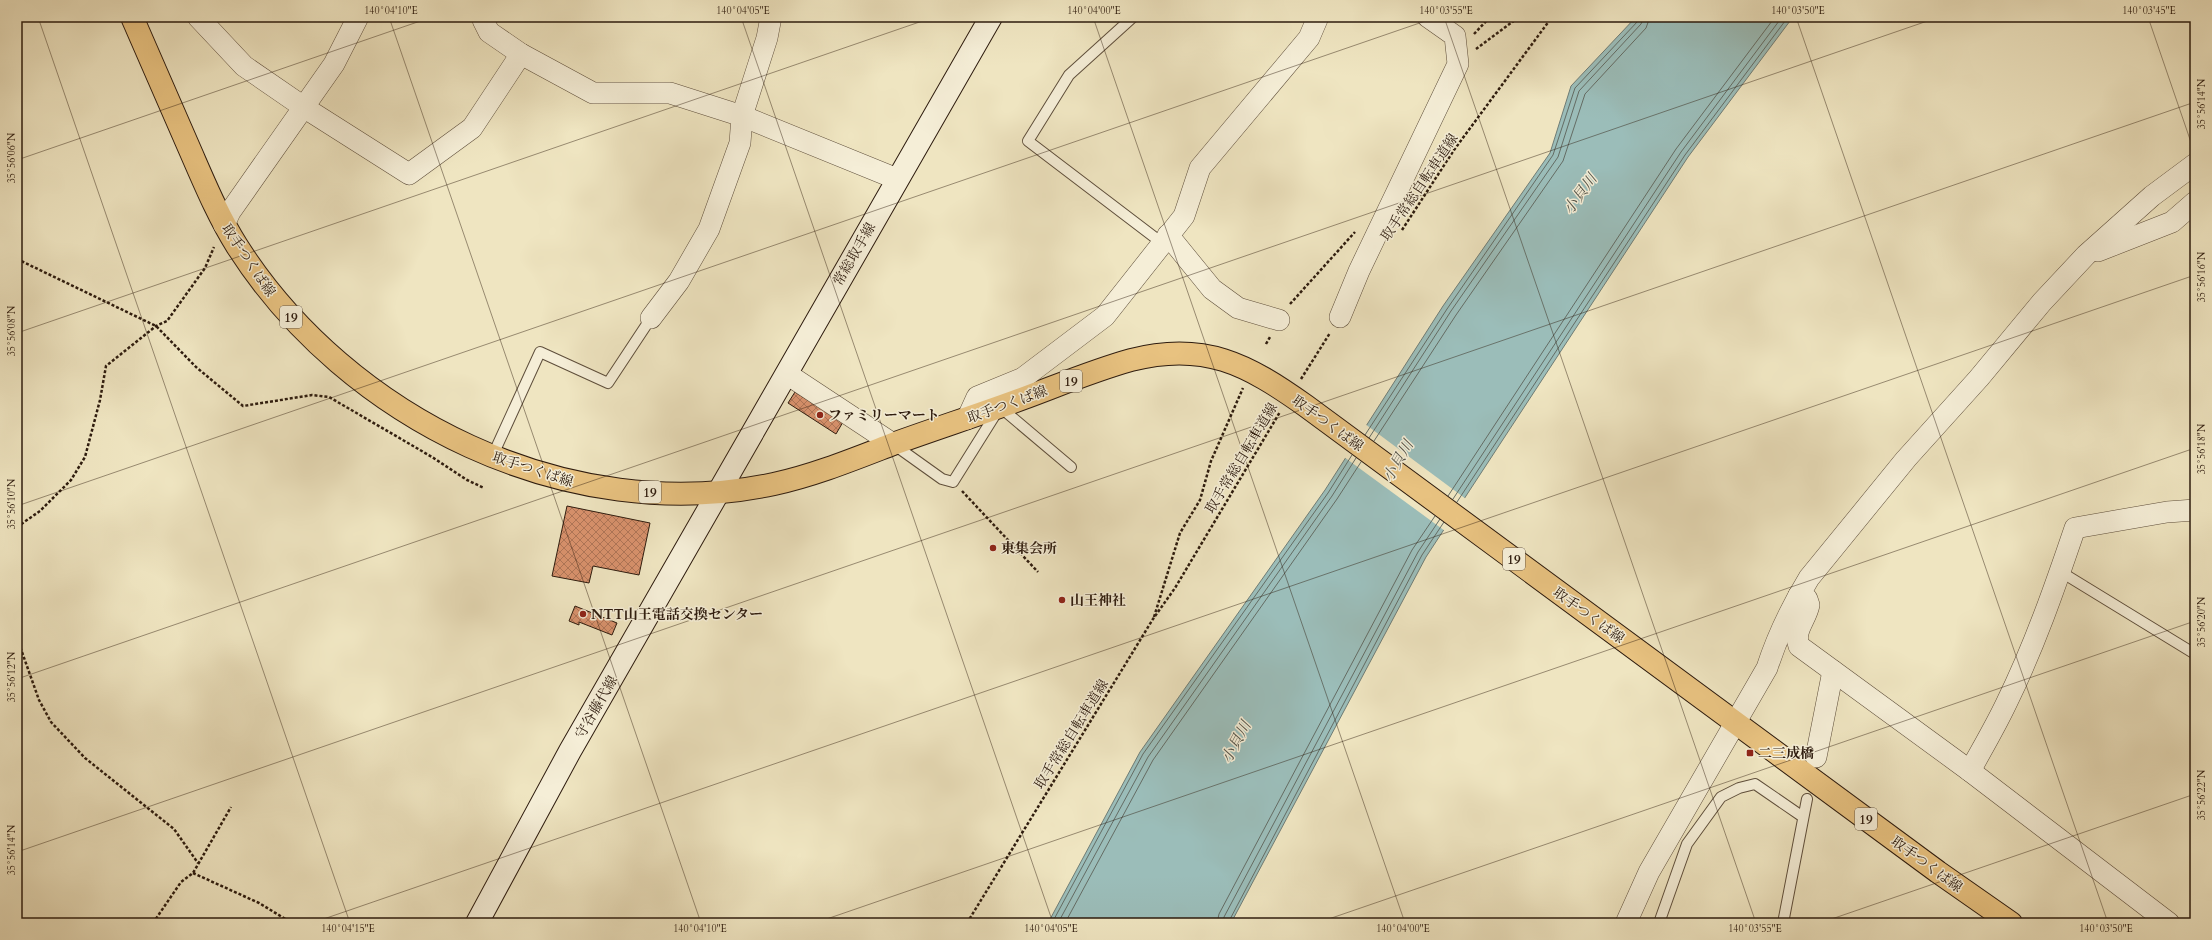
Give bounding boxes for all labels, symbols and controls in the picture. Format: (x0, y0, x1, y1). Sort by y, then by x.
text: 140°04'10"E (364, 4, 418, 18)
text: 140°04'05"E (716, 4, 770, 18)
text: 140°04'00"E (1067, 4, 1121, 18)
text: 140°03'55"E (1419, 4, 1473, 18)
text: 140°03'50"E (1771, 4, 1825, 18)
text: 140°03'45"E (2122, 4, 2176, 18)
text: 35°56'14"N (2195, 78, 2209, 129)
street label: 取手常総自転車道線 (1376, 130, 1463, 245)
text: 35°56'06"N (5, 132, 19, 183)
water label: 小貝川 (1559, 168, 1602, 218)
street label: 常総取手線 (829, 219, 880, 289)
street label: 取手つくば線 (217, 220, 280, 300)
text: 35°56'16"N (2195, 251, 2209, 302)
text: 35°56'08"N (5, 305, 19, 356)
road number: 19 (280, 306, 302, 328)
road number: 19 (1060, 370, 1082, 392)
street label: 取手つくば線 (964, 381, 1050, 428)
street label: 取手つくば線 (1288, 391, 1367, 456)
street label: 取手常総自転車道線 (1201, 399, 1282, 517)
place label: ファミリーマート (828, 406, 940, 425)
marker: ファミリーマート (815, 410, 825, 420)
text: 35°56'18"N (2195, 423, 2209, 474)
water label: 小貝川 (1378, 435, 1419, 485)
street label: 取手つくば線 (490, 447, 576, 491)
text: 35°56'10"N (5, 478, 19, 529)
road number: 19 (639, 481, 661, 503)
place label: 東集会所 (1001, 539, 1057, 558)
marker: 東集会所 (988, 543, 998, 553)
road number: 19 (1503, 548, 1525, 570)
street label: 取手つくば線 (1549, 583, 1628, 648)
place label: 山王神社 (1070, 591, 1126, 610)
marker: 山王神社 (1057, 595, 1067, 605)
text: 35°56'20"N (2195, 596, 2209, 647)
place label: NTT山王電話交換センター (591, 605, 763, 624)
marker: NTT山王電話交換センター (578, 609, 588, 619)
text: 35°56'12"N (5, 651, 19, 702)
street label: 守谷藤代線 (571, 672, 622, 742)
street label: 取手常総自転車道線 (1030, 676, 1113, 793)
water label: 小貝川 (1217, 716, 1256, 767)
place label: 二三成橋 (1758, 744, 1814, 763)
marker: 二三成橋 (1745, 748, 1755, 758)
text: 35°56'22"N (2195, 769, 2209, 820)
road number: 19 (1855, 808, 1877, 830)
text: 35°56'14"N (5, 824, 19, 875)
street label: 取手つくば線 (1887, 832, 1966, 897)
text: 140°04'15"E (321, 922, 375, 936)
text: 140°04'10"E (673, 922, 727, 936)
text: 140°04'05"E (1024, 922, 1078, 936)
text: 140°04'00"E (1376, 922, 1430, 936)
text: 140°03'55"E (1728, 922, 1782, 936)
text: 140°03'50"E (2079, 922, 2133, 936)

